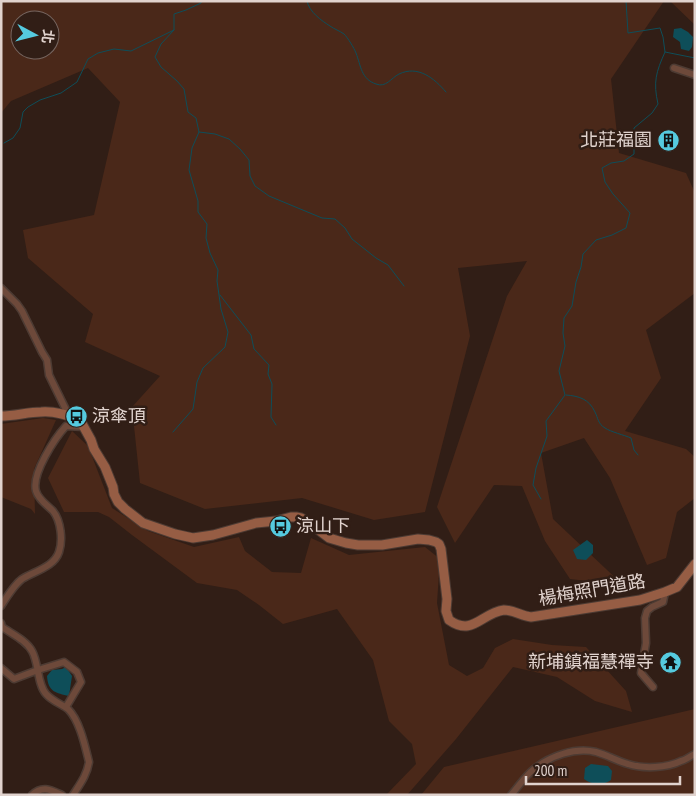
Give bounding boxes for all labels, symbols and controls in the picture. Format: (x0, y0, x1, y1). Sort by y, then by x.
north arrow (10, 10, 60, 60)
text: 北 (38, 29, 58, 45)
place label: 北莊福園 (580, 128, 652, 151)
building icon: 北莊福園 (656, 128, 680, 152)
bus stop icon: 涼傘頂 (64, 404, 88, 428)
place label: 涼傘頂 (92, 404, 146, 427)
bus stop icon: 涼山下 (268, 514, 292, 538)
place label: 涼山下 (296, 514, 350, 537)
street label: 楊梅照門道路 (537, 569, 647, 610)
place label: 新埔鎮福慧禪寺 (528, 650, 654, 673)
temple icon: 新埔鎮福慧禪寺 (658, 650, 682, 674)
scale bar (526, 754, 680, 786)
text: 200 m (534, 761, 567, 780)

